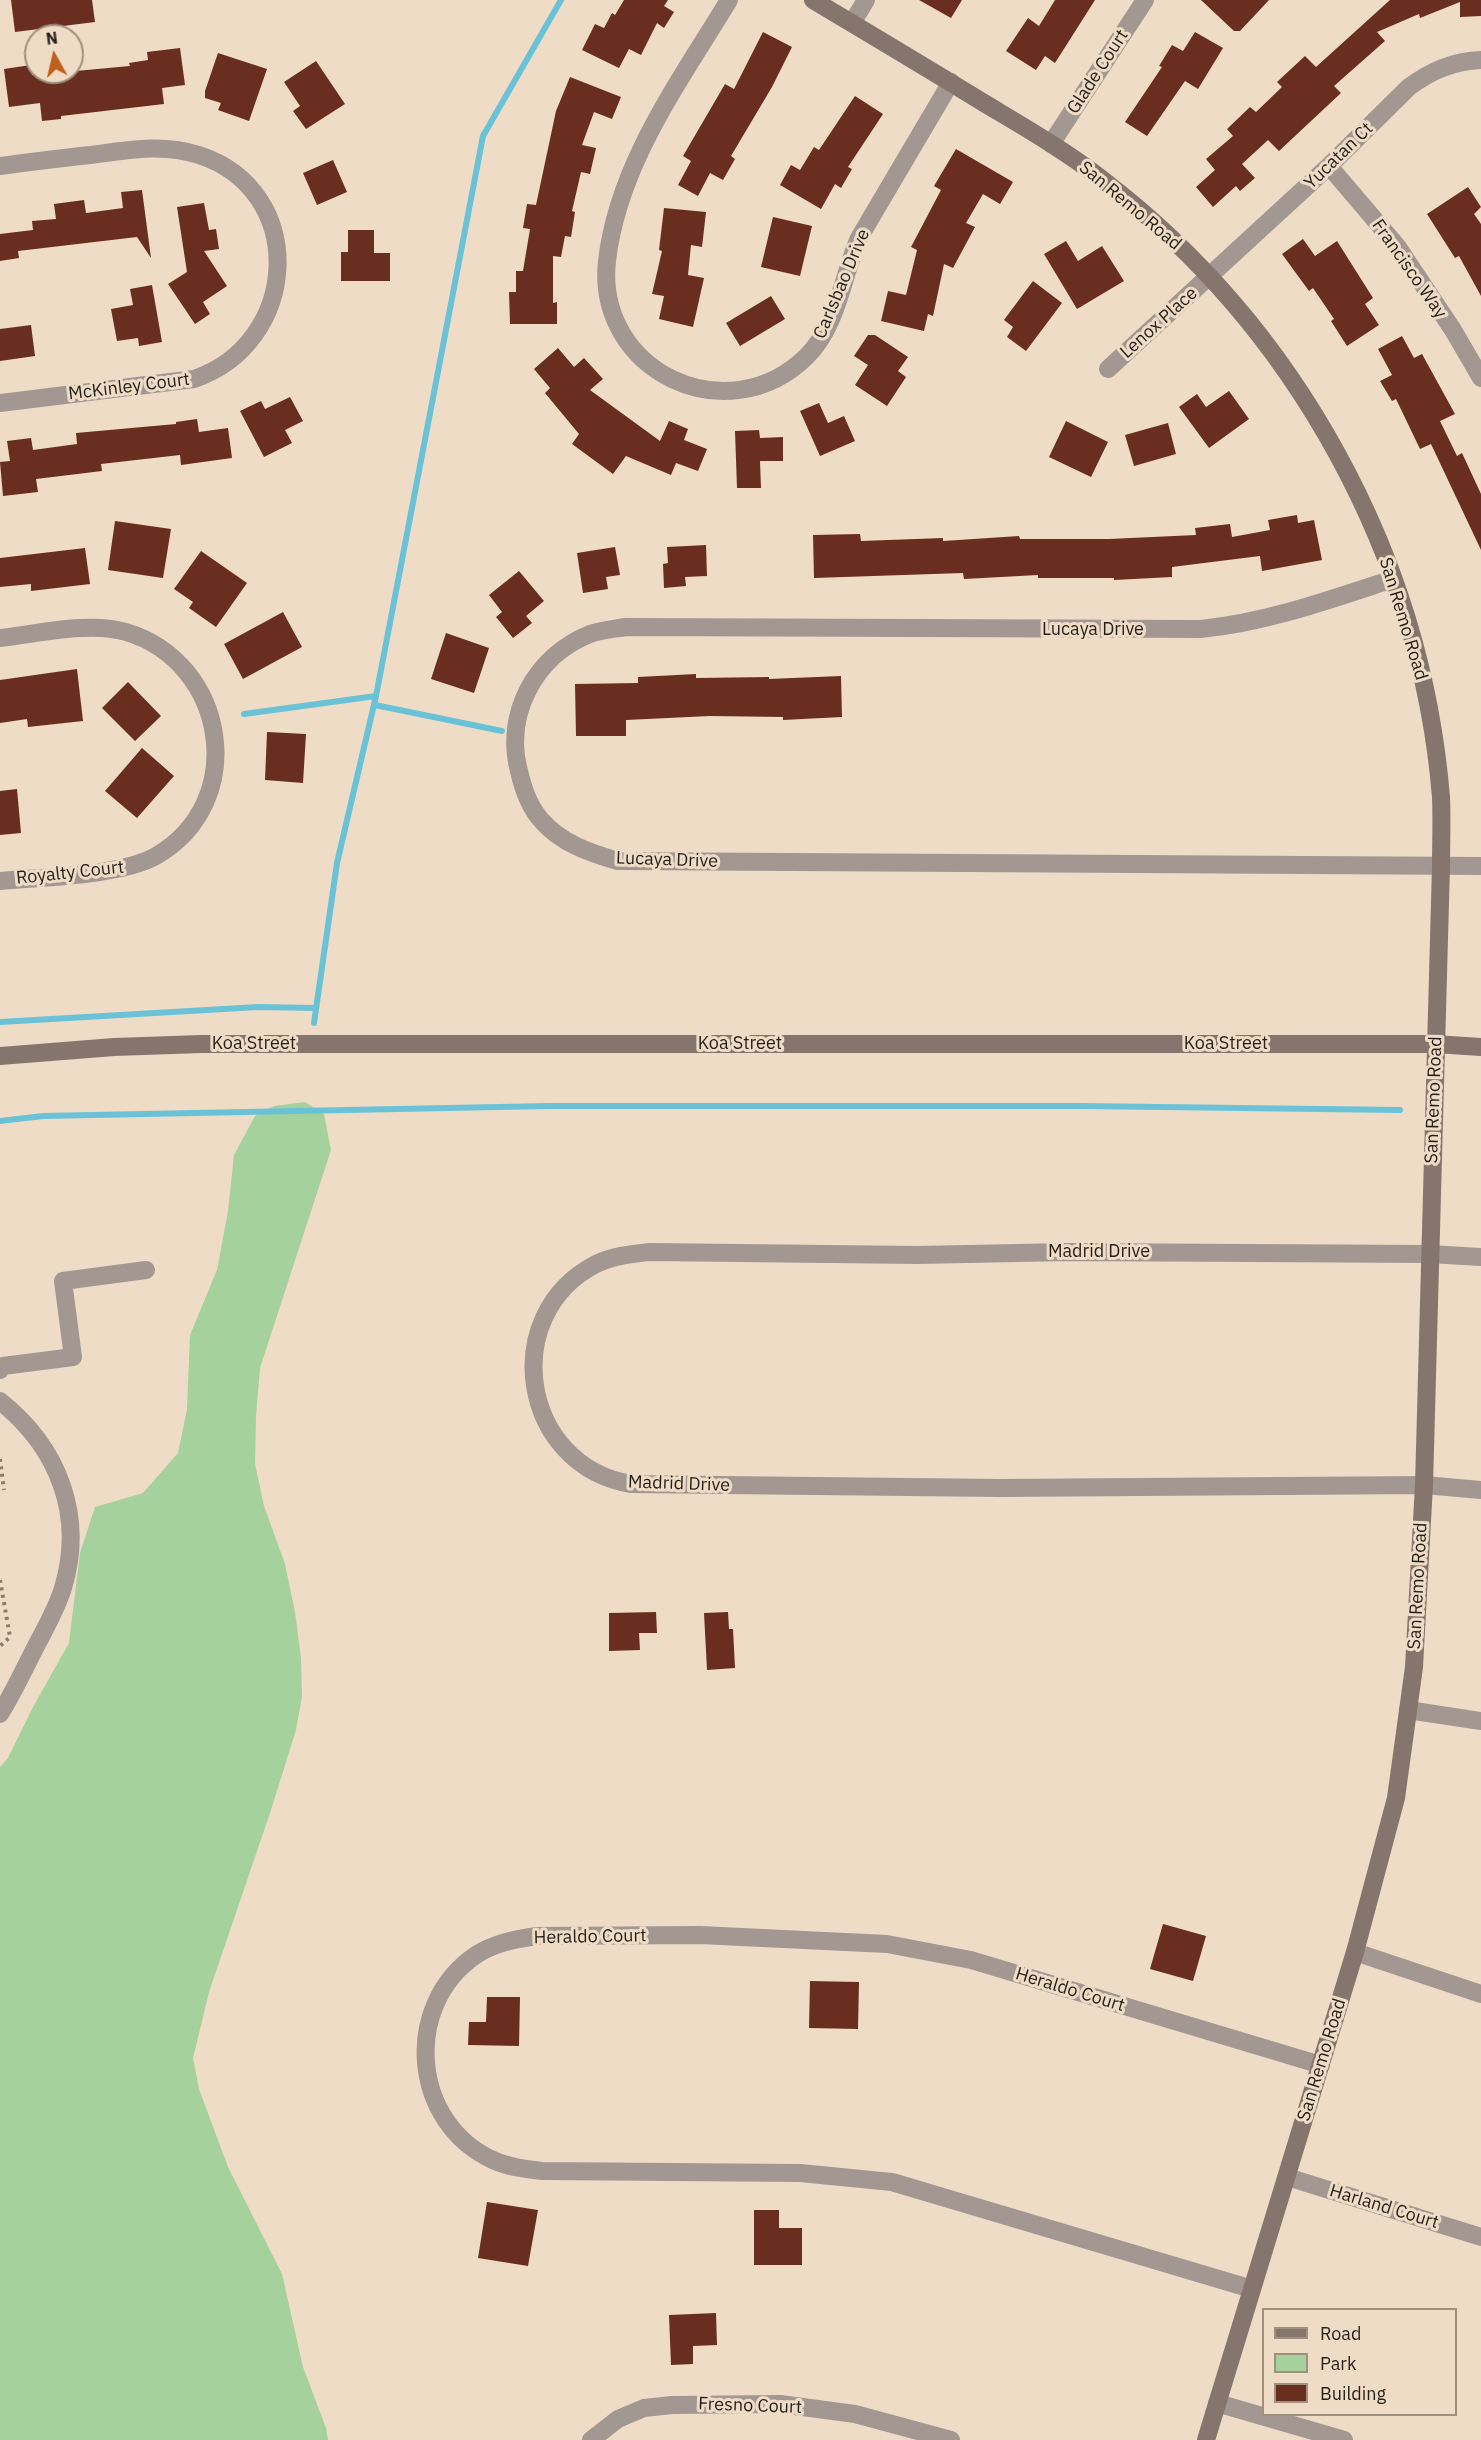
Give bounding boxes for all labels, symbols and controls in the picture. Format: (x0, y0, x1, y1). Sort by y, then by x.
north arrow (24, 24, 84, 84)
street label: Glade Court (1063, 26, 1133, 118)
text: N (45, 27, 59, 49)
street label: Yucatan Ct (1300, 118, 1378, 194)
street label: San Remo Road (1074, 157, 1186, 255)
street label: Francisco Way (1367, 215, 1451, 323)
street label: Carlsbao Drive (809, 226, 875, 342)
street label: Lenox Place (1116, 283, 1202, 363)
street label: McKinley Court (67, 369, 191, 405)
street label: San Remo Road (1374, 555, 1432, 683)
street label: Lucaya Drive (1042, 619, 1144, 641)
street label: Lucaya Drive (616, 847, 718, 873)
street label: Royalty Court (15, 857, 125, 889)
street label: Koa Street (212, 1033, 296, 1055)
street label: Koa Street (698, 1033, 782, 1055)
street label: Koa Street (1184, 1033, 1268, 1055)
street label: San Remo Road (1421, 1036, 1447, 1164)
street label: Madrid Drive (1048, 1241, 1150, 1263)
street label: Madrid Drive (628, 1471, 730, 1497)
street label: San Remo Road (1404, 1522, 1432, 1650)
street label: Heraldo Court (533, 1925, 647, 1949)
street label: Heraldo Court (1013, 1963, 1127, 2017)
street label: San Remo Road (1293, 1996, 1351, 2124)
street label: Harland Court (1327, 2180, 1441, 2234)
legend (1262, 2308, 1457, 2416)
text: Road (1320, 2322, 1361, 2345)
text: Park (1320, 2352, 1356, 2375)
text: Building (1320, 2382, 1386, 2405)
street label: Fresno Court (698, 2393, 802, 2419)

